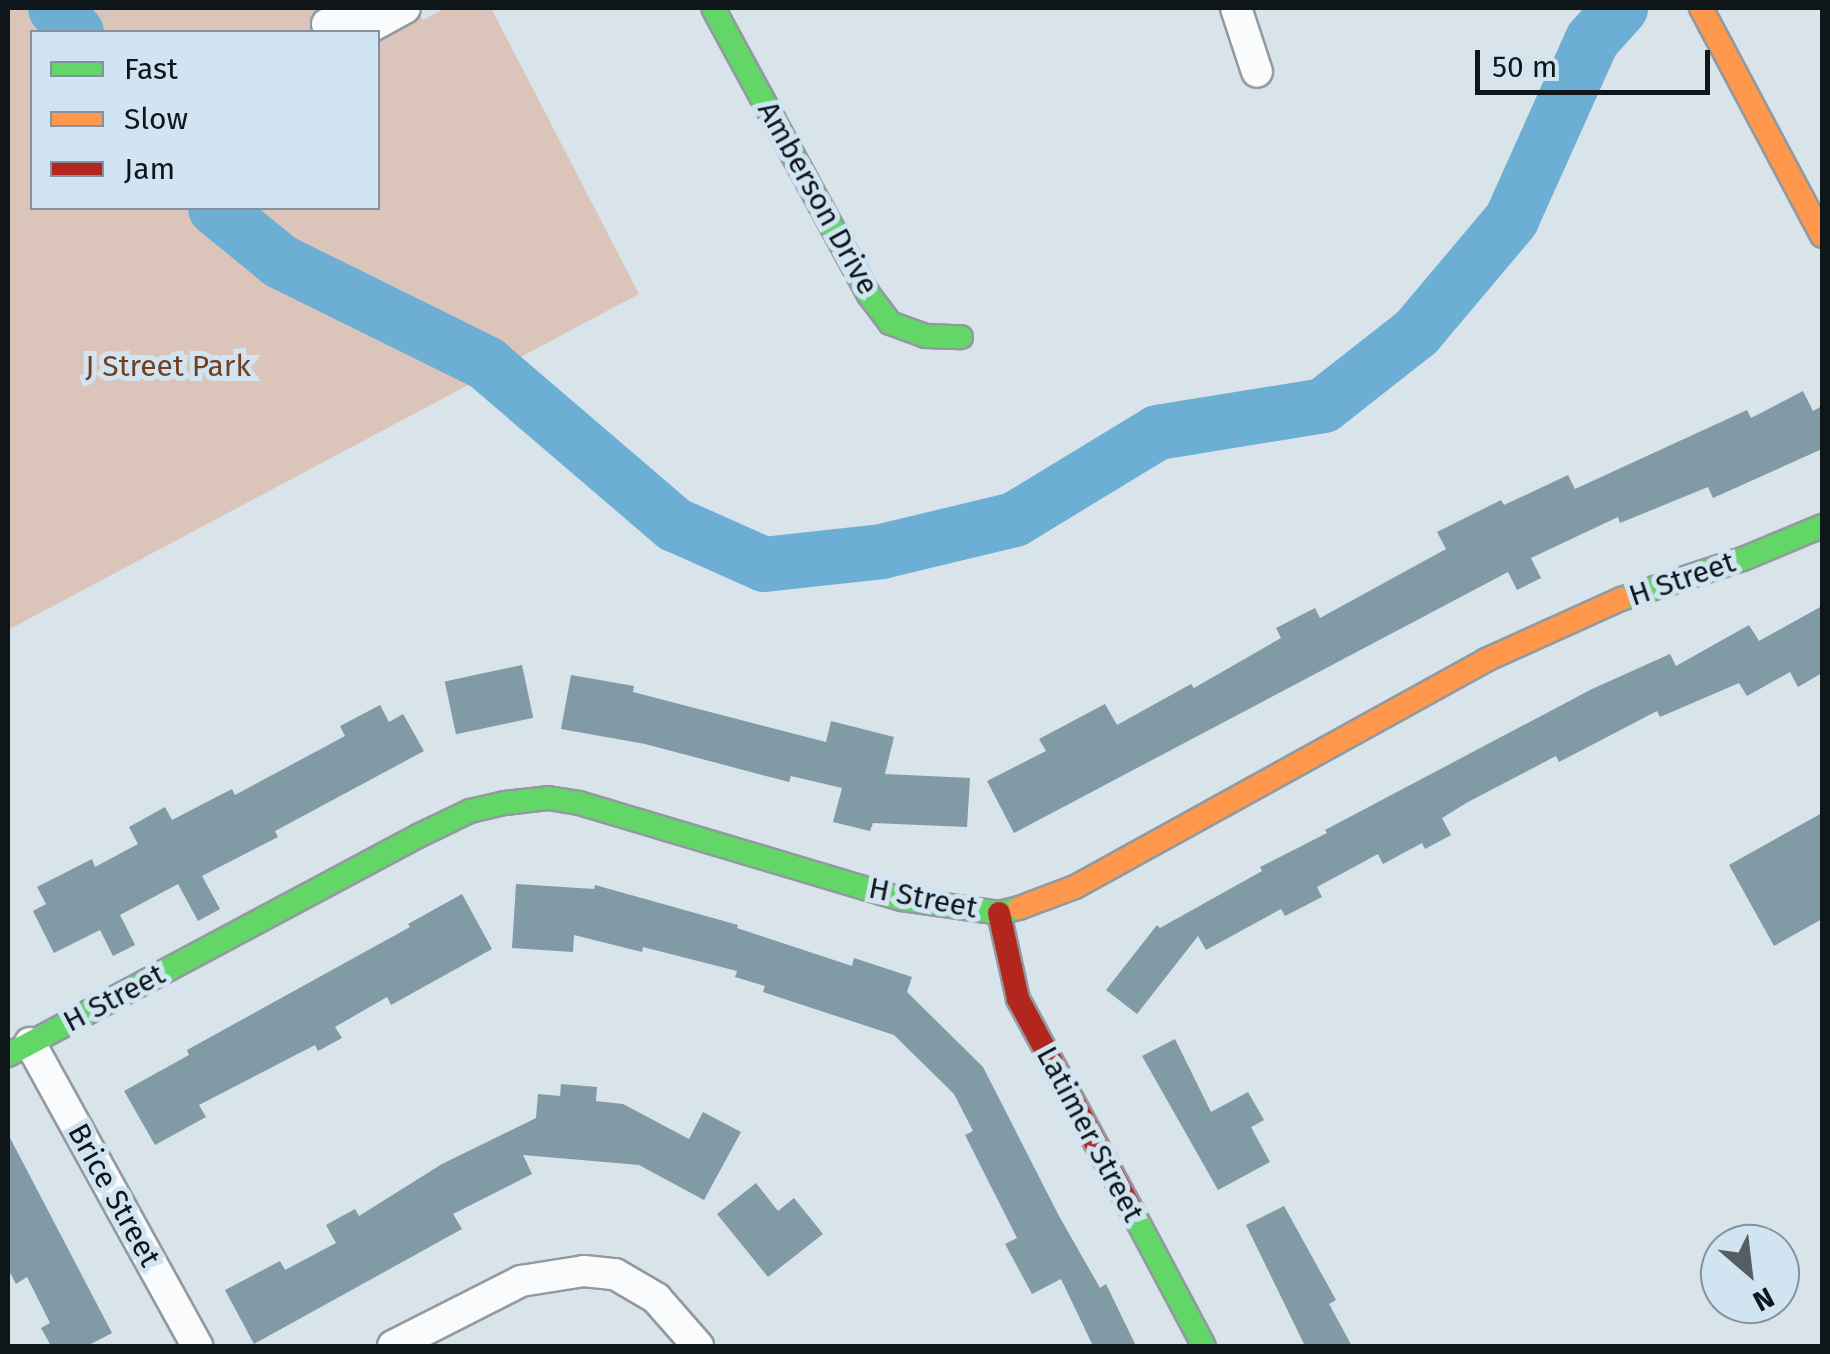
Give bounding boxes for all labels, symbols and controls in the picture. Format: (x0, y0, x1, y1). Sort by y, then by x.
legend (30, 30, 380, 210)
scale bar (1480, 30, 1715, 92)
text: 50 m (1492, 49, 1557, 85)
text: Fast (124, 51, 178, 87)
street label: Amberson Drive (750, 95, 886, 301)
text: Slow (124, 101, 188, 137)
text: Jam (124, 151, 175, 187)
park label: J Street Park (85, 348, 251, 384)
street label: H Street (1624, 544, 1740, 614)
street label: H Street (866, 870, 980, 926)
street label: H Street (57, 956, 171, 1040)
street label: Latimer Street (1029, 1040, 1151, 1228)
street label: Brice Street (60, 1117, 168, 1273)
north arrow (1700, 1224, 1800, 1324)
text: N (1747, 1280, 1779, 1318)

